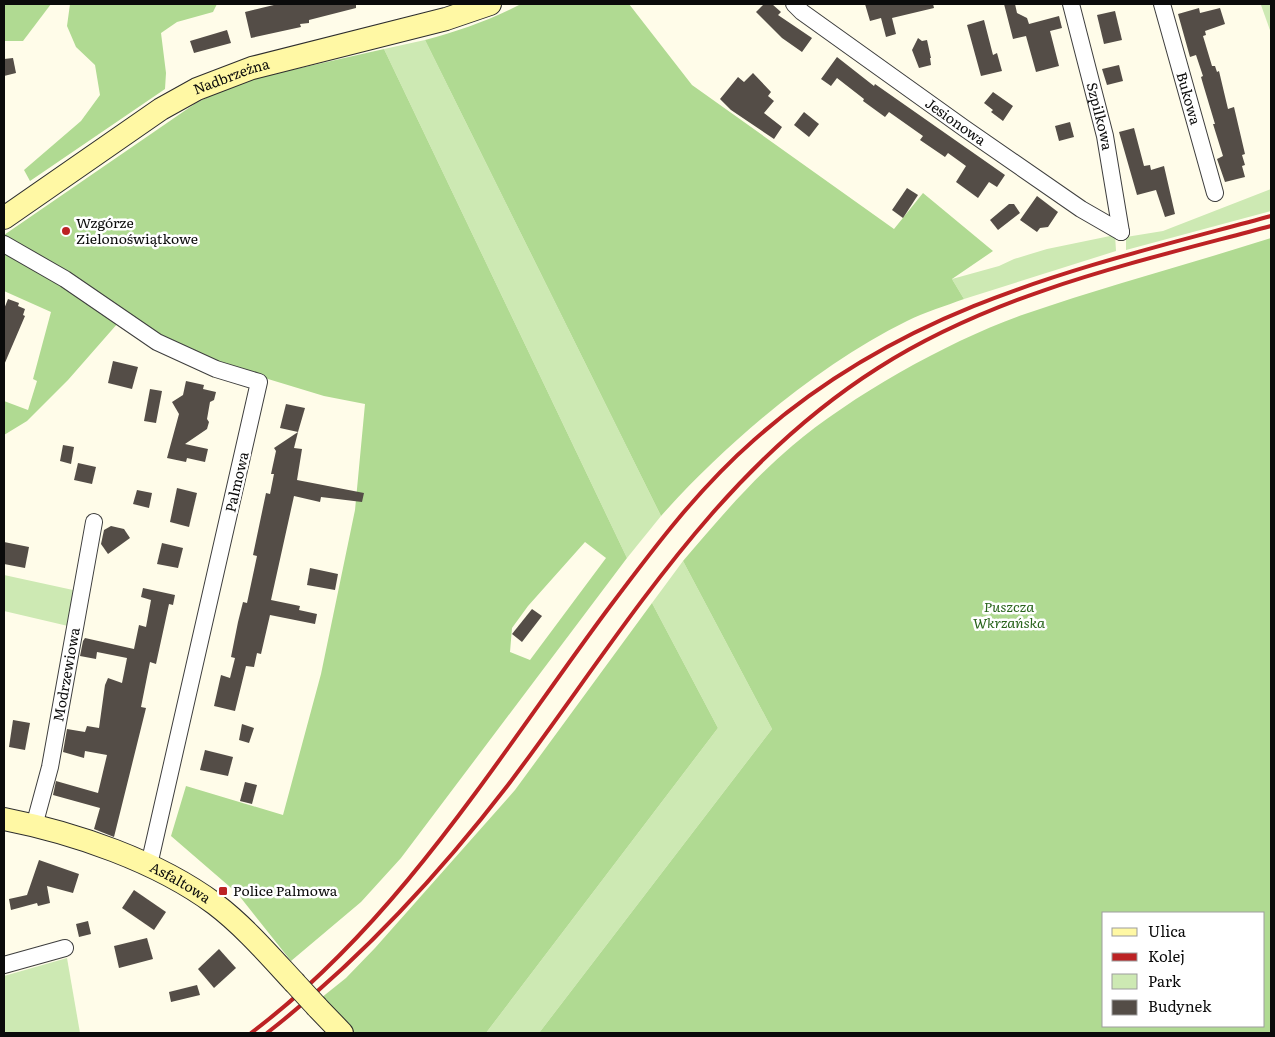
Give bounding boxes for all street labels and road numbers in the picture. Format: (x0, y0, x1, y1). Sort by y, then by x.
street label: Nadbrzeżna (190, 53, 272, 99)
street label: Bukowa (1172, 69, 1206, 127)
street label: Szpilkowa (1083, 80, 1118, 152)
street label: Jesionowa (922, 92, 991, 150)
street label: Palmowa (219, 449, 253, 514)
street label: Modrzewiowa (47, 625, 84, 723)
street label: Asfaltowa (147, 856, 216, 907)

